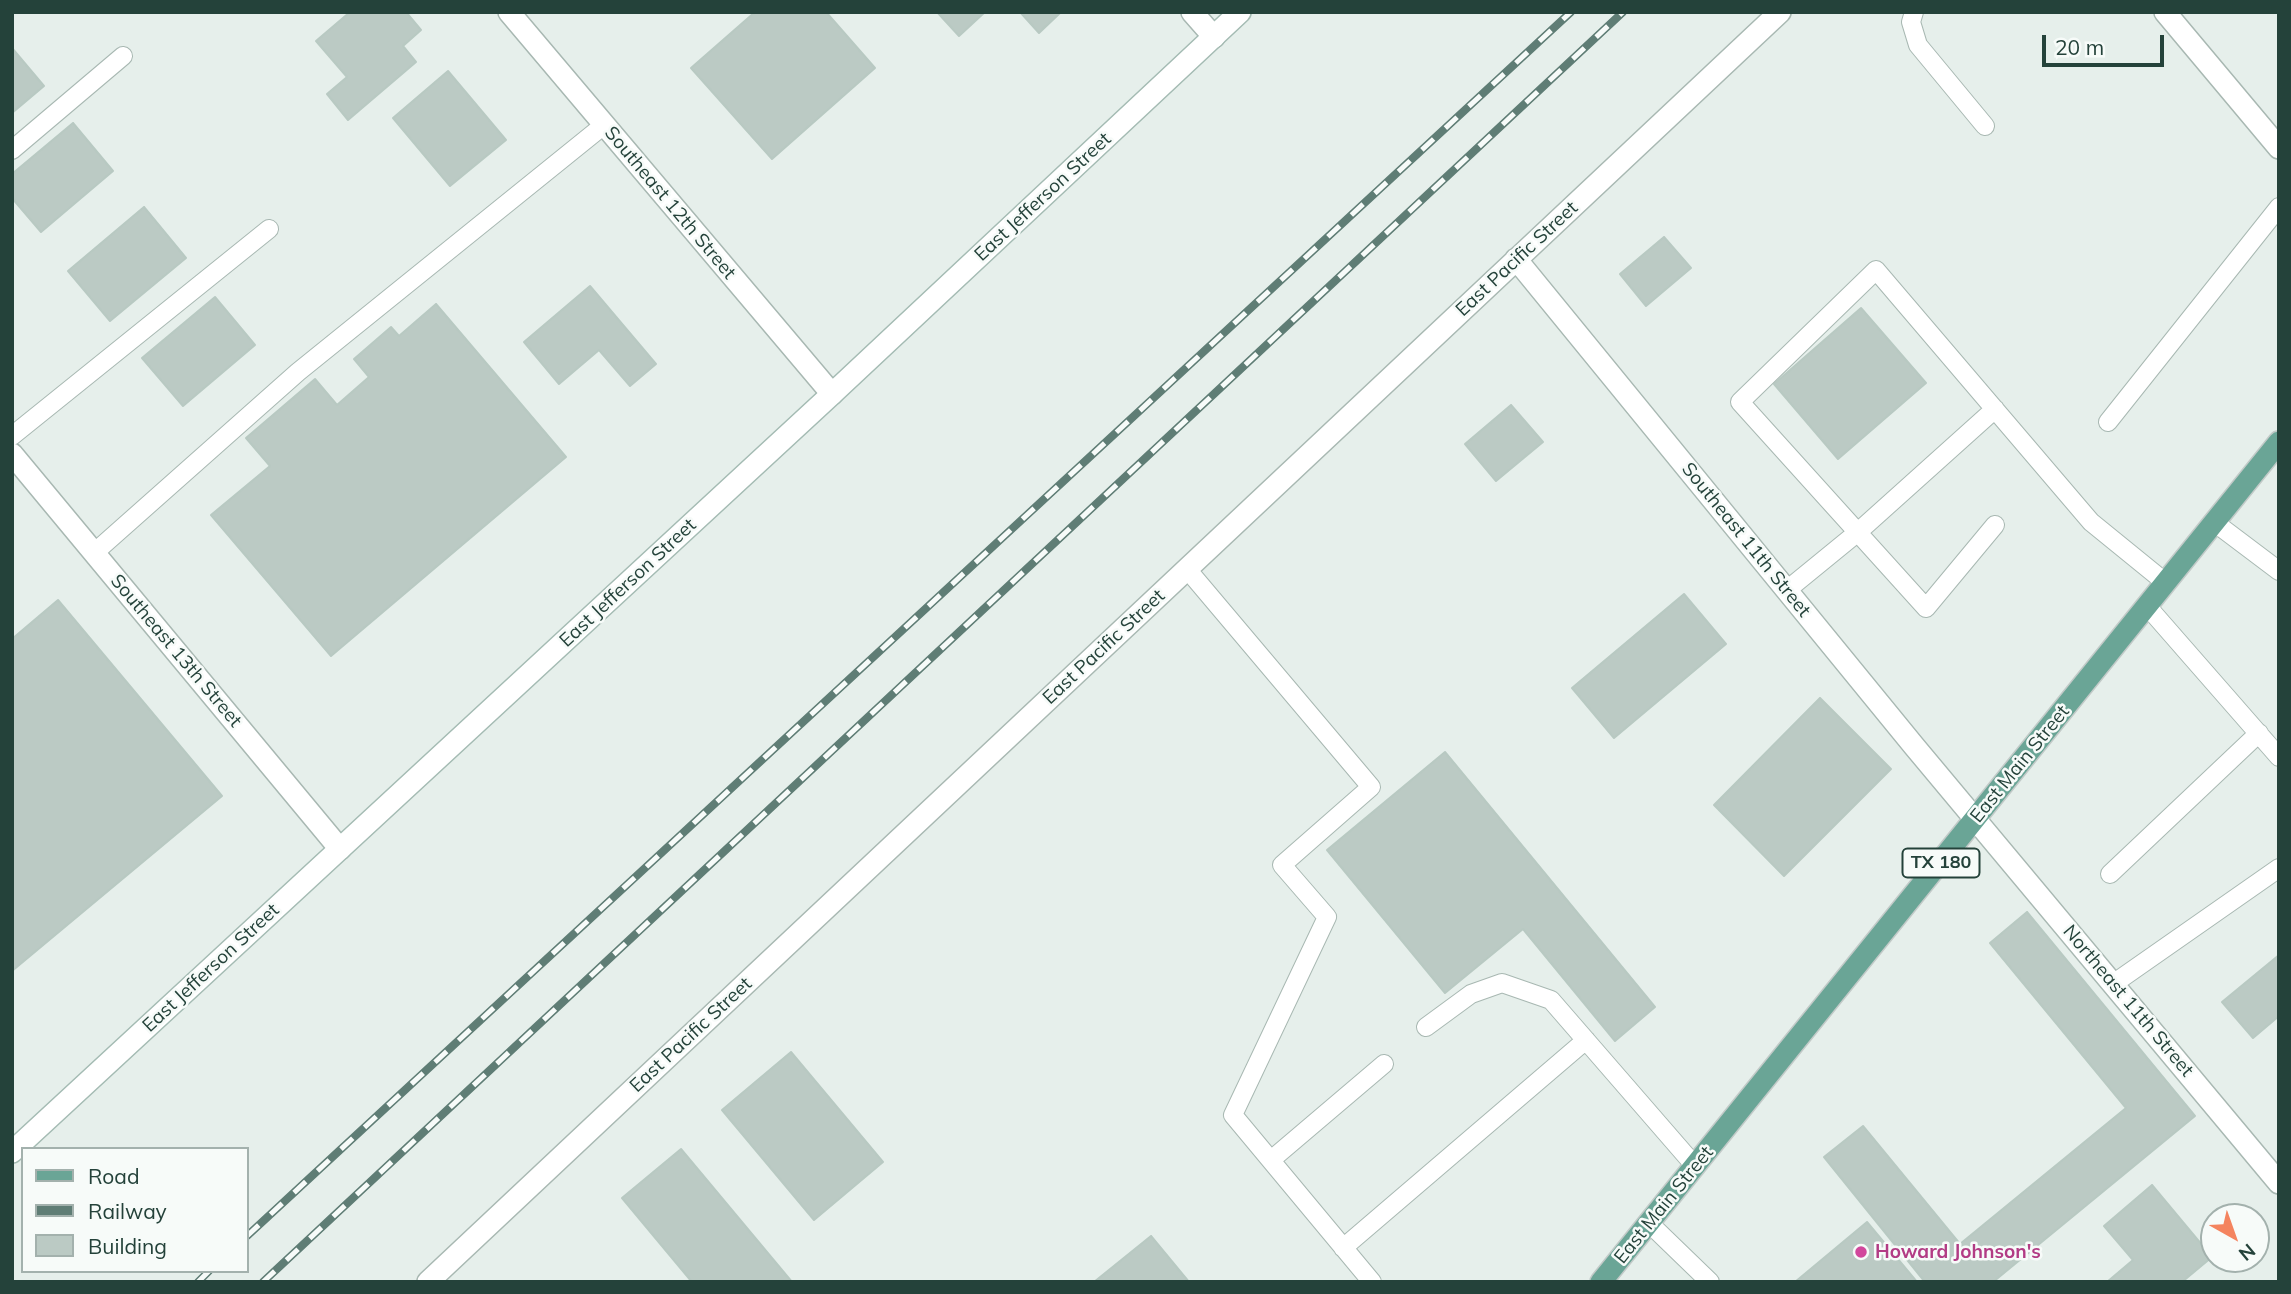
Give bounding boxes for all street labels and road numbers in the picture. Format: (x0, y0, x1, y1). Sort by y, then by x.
street label: Southeast 12th Street (599, 122, 741, 284)
street label: East Jefferson Street (970, 128, 1116, 266)
street label: East Pacific Street (1451, 197, 1583, 321)
street label: Southeast 11th Street (1677, 458, 1815, 622)
street label: East Jefferson Street (555, 514, 701, 652)
street label: Southeast 13th Street (105, 570, 247, 732)
street label: East Pacific Street (1038, 585, 1170, 709)
street label: East Main Street (1966, 701, 2074, 827)
road number: TX 180 (1902, 848, 1980, 878)
street label: East Jefferson Street (138, 899, 284, 1037)
street label: Northeast 11th Street (2058, 921, 2198, 1081)
street label: East Pacific Street (625, 973, 757, 1097)
street label: East Main Street (1610, 1142, 1718, 1268)

